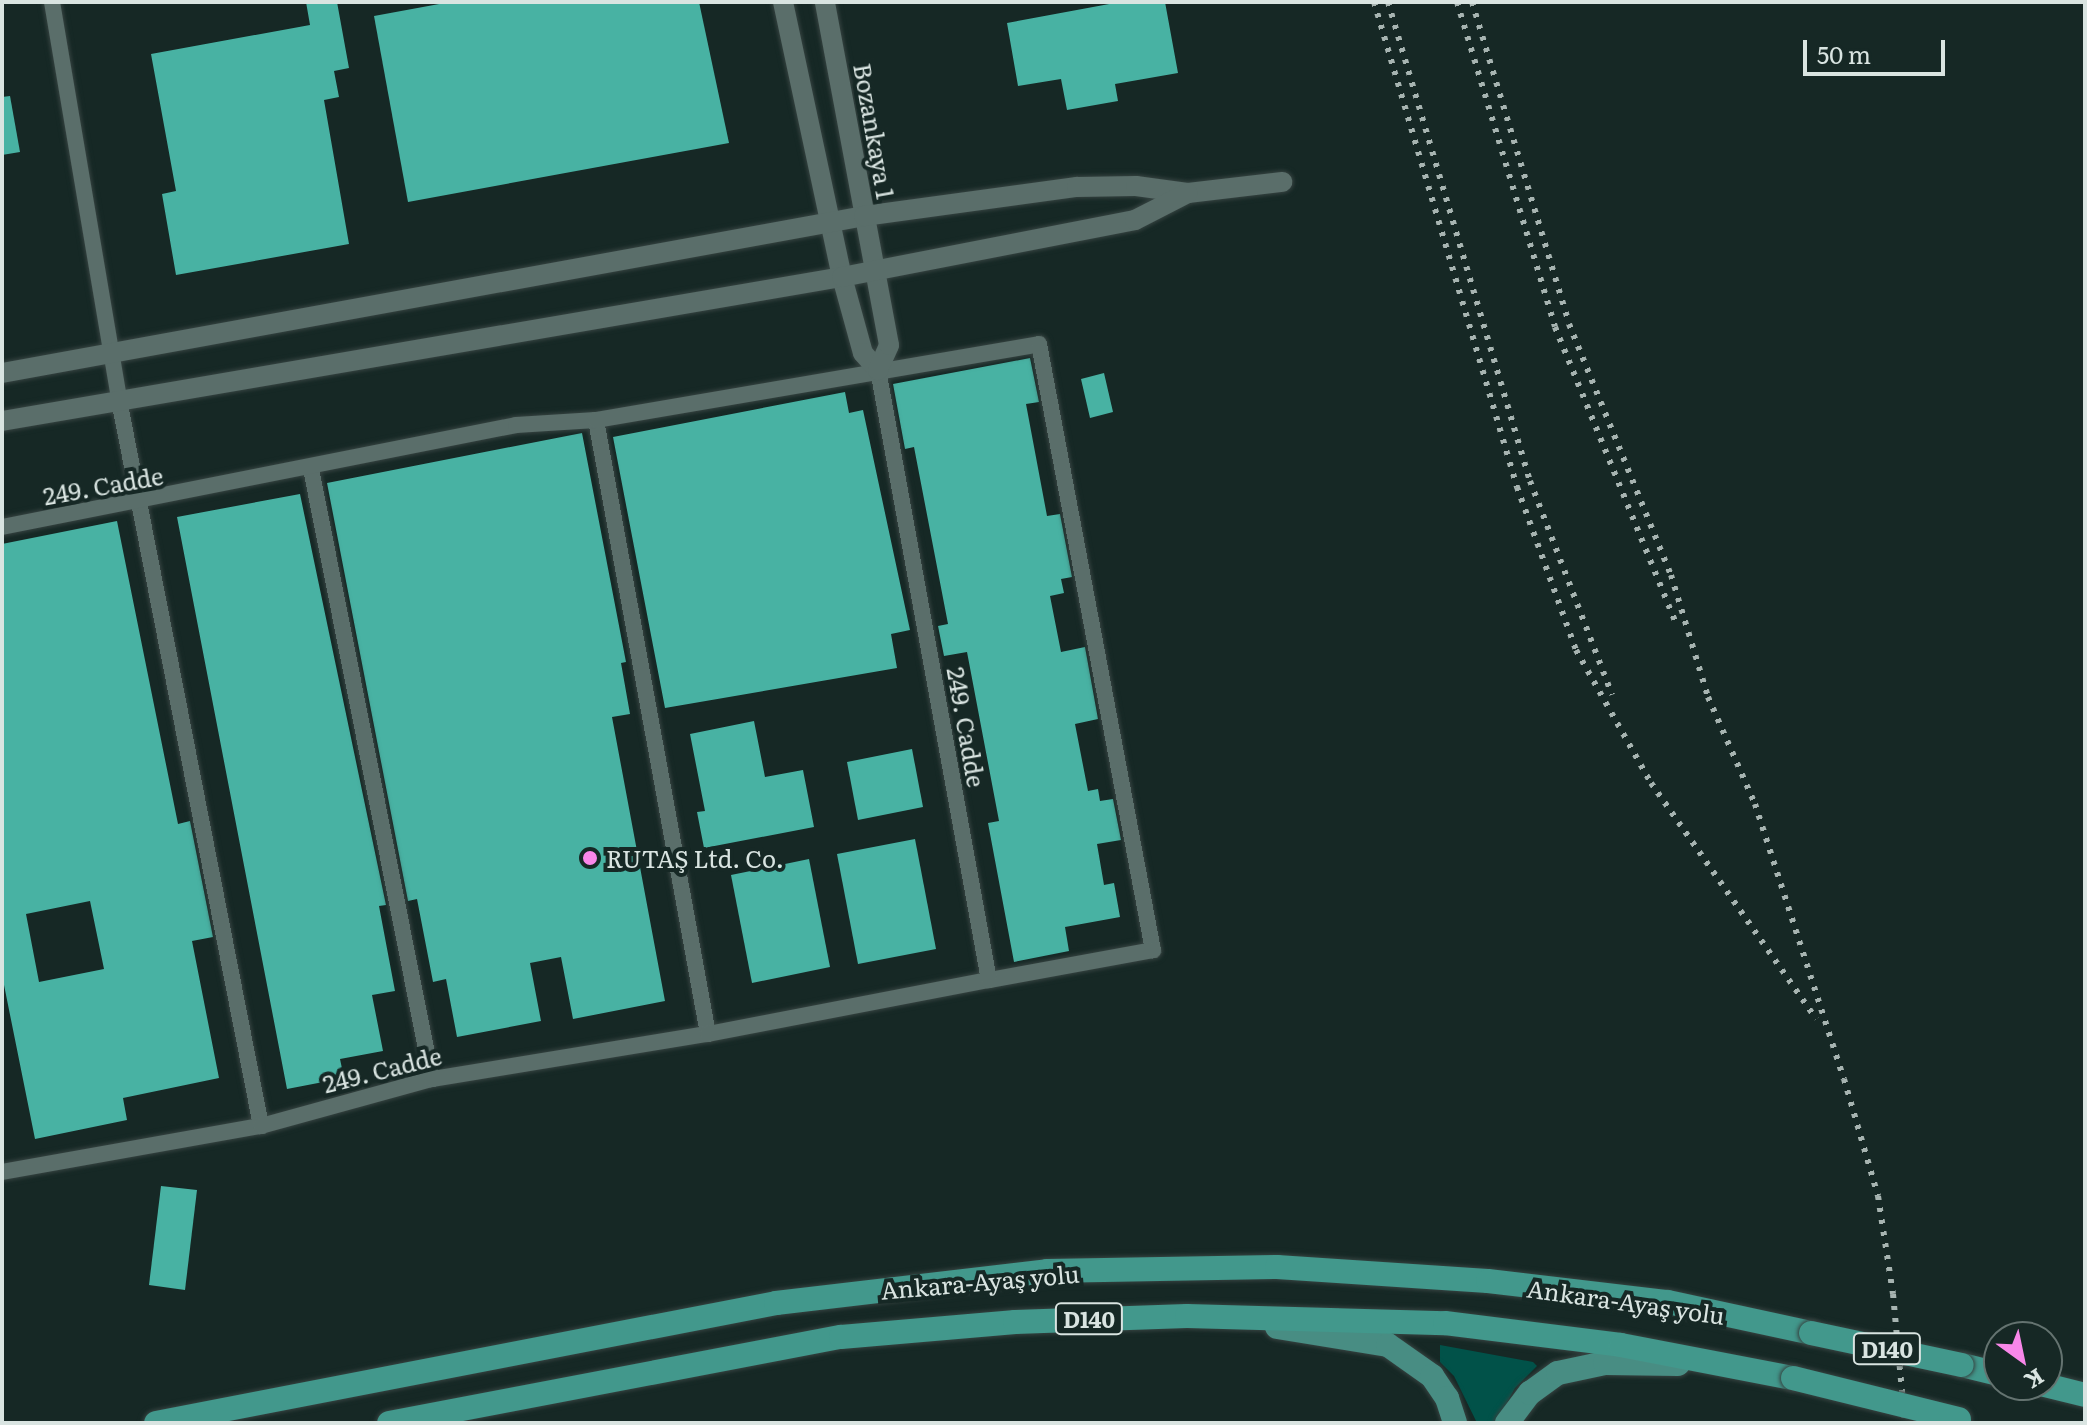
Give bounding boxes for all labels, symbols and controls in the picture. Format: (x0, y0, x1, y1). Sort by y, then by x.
scale bar (1807, 24, 1949, 74)
text: 50 m (1817, 36, 1871, 71)
street label: Bozankaya 1 (849, 61, 901, 201)
street label: 249. Cadde (41, 460, 165, 510)
street label: 249. Cadde (942, 665, 992, 789)
place label: RUTAŞ Ltd. Co. (606, 844, 784, 872)
marker: RUTAŞ Ltd. Co. (581, 849, 599, 867)
street label: 249. Cadde (320, 1040, 444, 1098)
street label: Ankara-Ayaş yolu (879, 1258, 1081, 1304)
street label: Ankara-Ayaş yolu (1525, 1273, 1727, 1329)
road number: D140 (1053, 1301, 1125, 1337)
north arrow (1983, 1321, 2063, 1401)
road number: D140 (1851, 1331, 1923, 1367)
text: K (2019, 1361, 2051, 1398)

